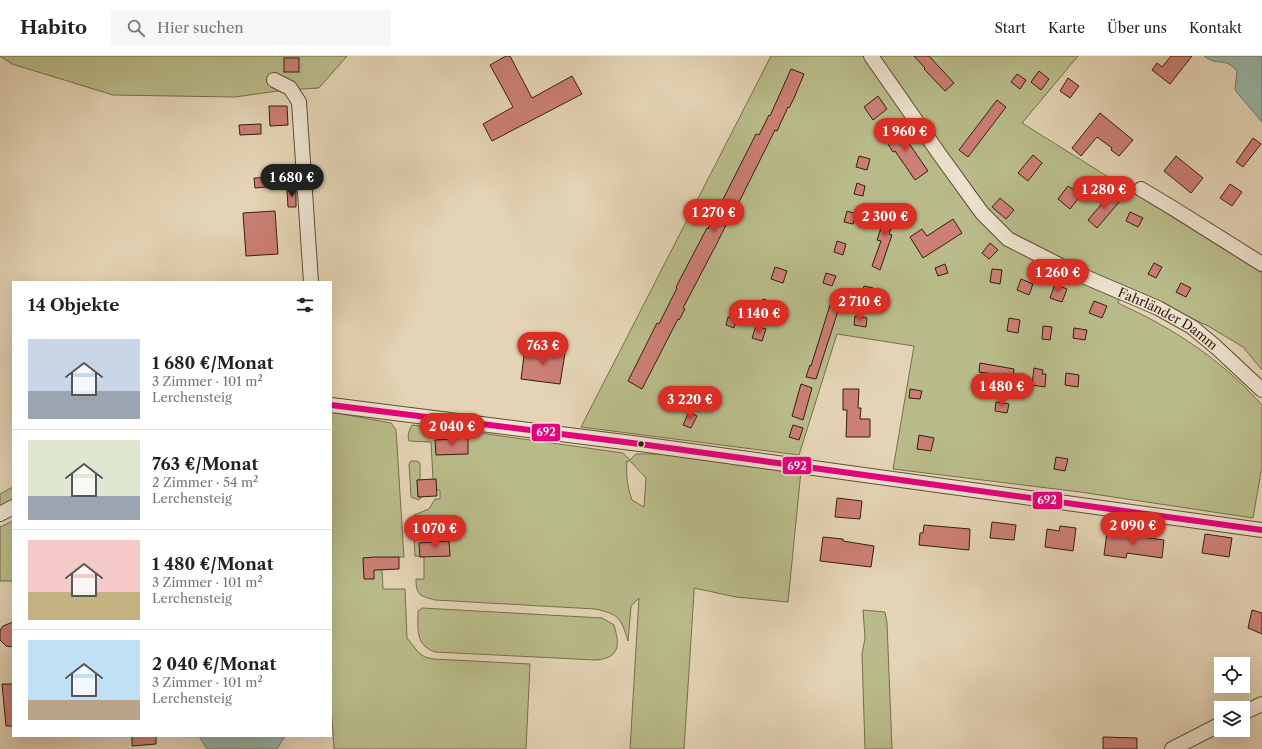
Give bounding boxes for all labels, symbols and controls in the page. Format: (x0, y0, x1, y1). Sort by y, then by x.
search box (111, 10, 391, 46)
text: Habito (20, 16, 87, 39)
icon: search (125, 17, 147, 39)
text: Hier suchen (157, 18, 244, 37)
text: Start (994, 19, 1026, 37)
text: Karte (1048, 19, 1085, 37)
text: Über uns (1107, 19, 1167, 37)
text: Kontakt (1189, 19, 1242, 37)
pin: 1 960 € (868, 118, 942, 152)
text: 1 960 € (883, 123, 927, 139)
pin: 1 680 € (255, 164, 329, 198)
text: 1 680 € (270, 169, 314, 185)
pin: 1 280 € (1067, 176, 1141, 210)
text: 1 280 € (1082, 181, 1126, 197)
pin: 1 270 € (677, 199, 751, 233)
pin: 2 300 € (848, 203, 922, 237)
text: 1 270 € (692, 204, 736, 220)
text: 2 300 € (862, 208, 908, 224)
pin: 1 260 € (1021, 259, 1095, 293)
text: 1 260 € (1036, 264, 1080, 280)
street label: Fahrländer Damm (1116, 284, 1221, 353)
pin: 2 710 € (823, 288, 897, 322)
text: 2 710 € (838, 293, 882, 309)
icon: filters (294, 294, 316, 316)
text: 14 Objekte (28, 295, 119, 315)
pin: 1 140 € (722, 300, 796, 334)
text: 1 140 € (738, 305, 780, 321)
pin: 763 € (515, 332, 571, 366)
text: 763 € (526, 337, 560, 353)
text: 1 680 €/Monat (152, 353, 274, 373)
icon: home (60, 355, 108, 403)
text: 3 Zimmer · 101 m² (152, 373, 263, 389)
pin: 1 480 € (965, 373, 1039, 407)
text: 1 480 € (980, 378, 1024, 394)
pin: 3 220 € (653, 386, 727, 420)
text: Lerchensteig (152, 389, 232, 405)
text: 3 220 € (667, 391, 713, 407)
pin: 2 040 € (415, 413, 489, 447)
text: 2 040 € (429, 418, 475, 434)
line badge: 692 (531, 423, 561, 442)
text: 692 (536, 425, 556, 439)
unlabelled marker (636, 439, 646, 449)
text: 763 €/Monat (152, 454, 258, 474)
icon: home (60, 456, 108, 504)
line badge: 692 (782, 456, 812, 475)
text: 692 (787, 459, 807, 473)
text: 2 Zimmer · 54 m² (152, 474, 258, 490)
text: Lerchensteig (152, 490, 232, 506)
line badge: 692 (1032, 491, 1063, 510)
text: 692 (1037, 493, 1057, 507)
pin: 2 090 € (1096, 512, 1170, 546)
pin: 1 070 € (398, 515, 472, 549)
text: 2 090 € (1110, 517, 1156, 533)
text: 1 070 € (413, 520, 457, 536)
text: 1 480 €/Monat (152, 554, 274, 574)
icon: home (60, 556, 108, 604)
text: 3 Zimmer · 101 m² (152, 574, 263, 590)
text: Lerchensteig (152, 590, 232, 606)
text: 2 040 €/Monat (152, 654, 276, 674)
icon: home (60, 656, 108, 704)
map controls (1214, 657, 1250, 737)
button: locate (1214, 657, 1250, 693)
text: 3 Zimmer · 101 m² (152, 674, 263, 690)
text: Lerchensteig (152, 690, 232, 706)
button: layers (1214, 701, 1250, 737)

